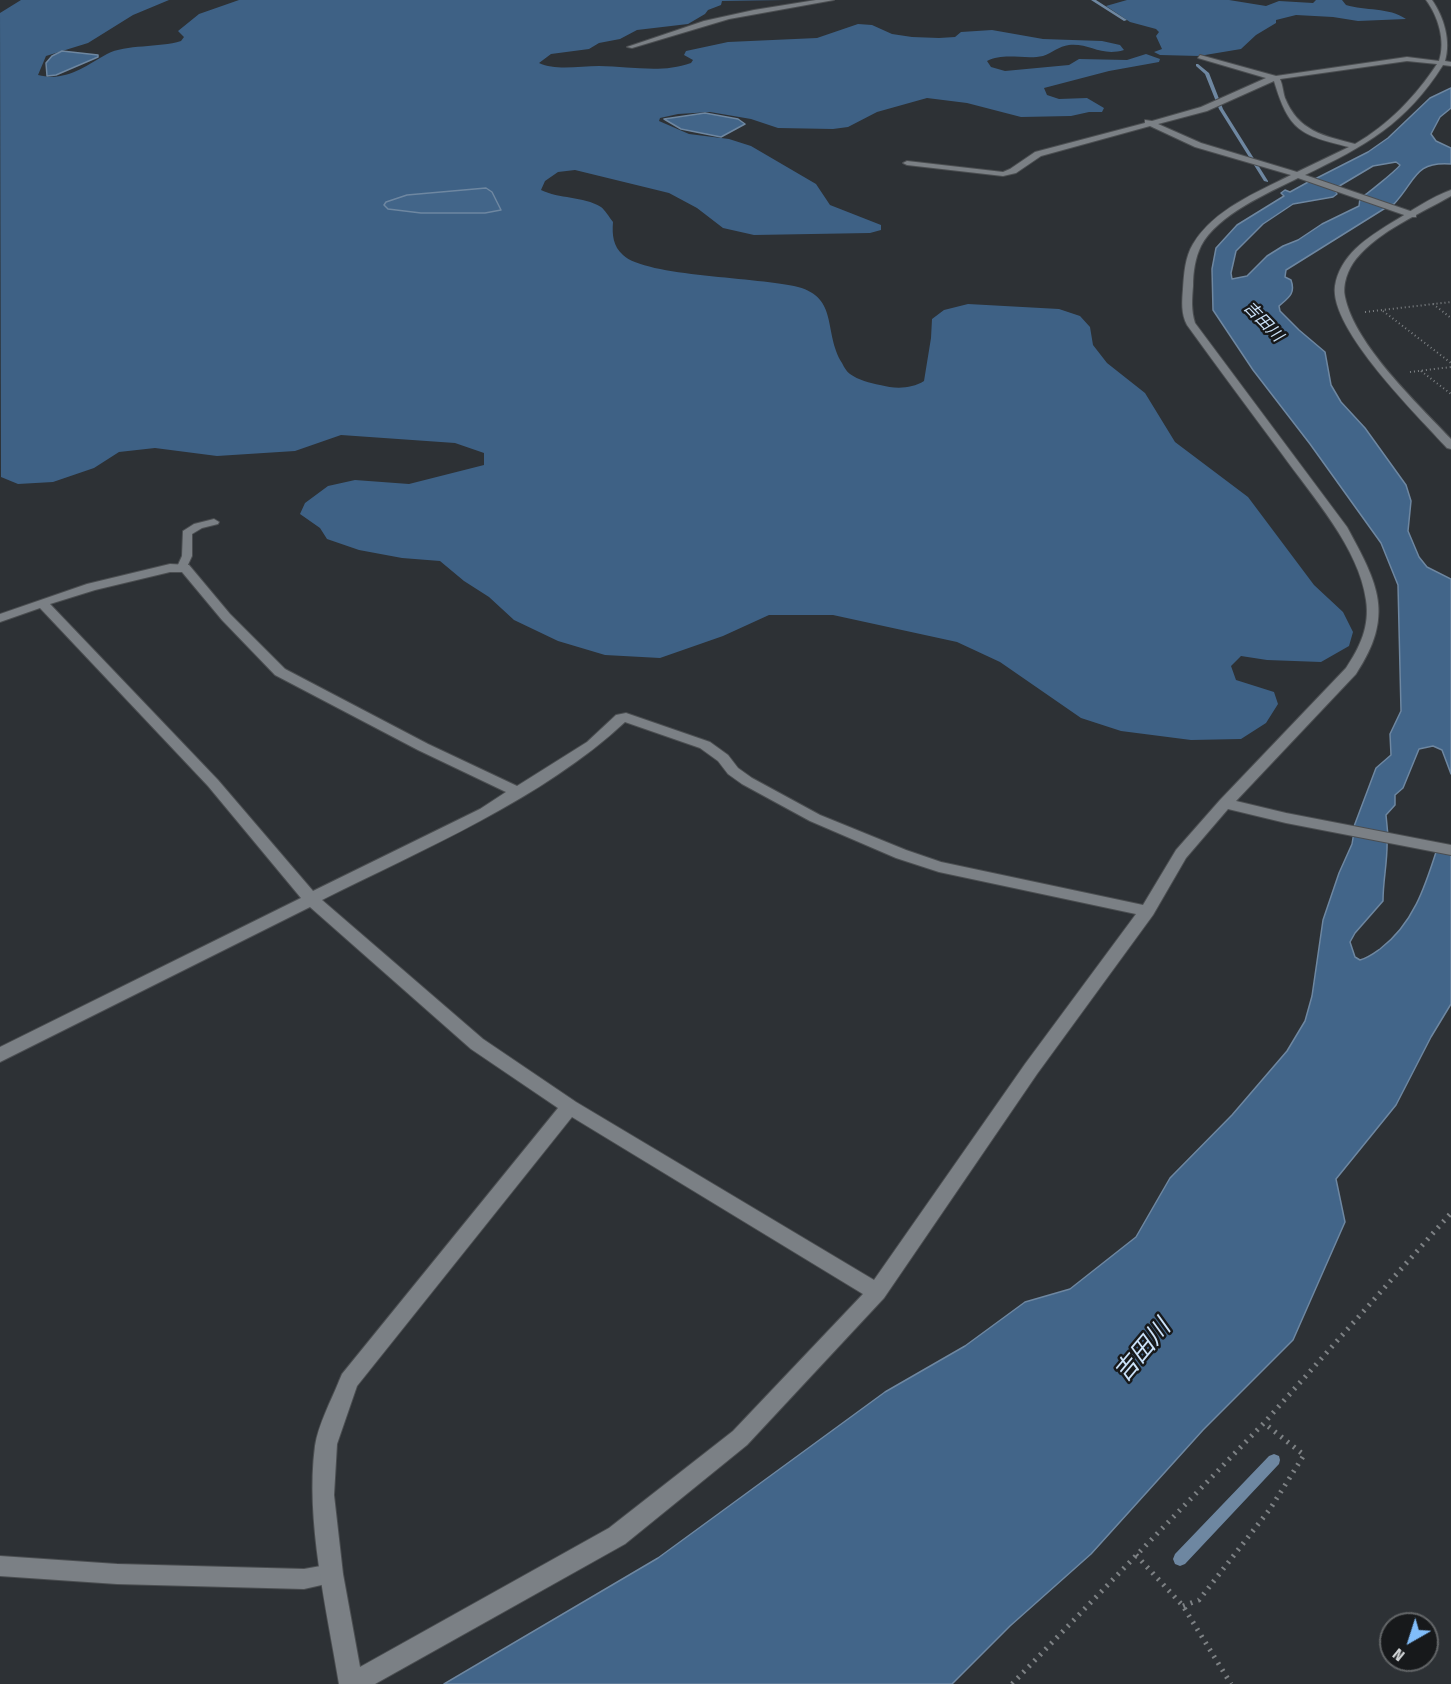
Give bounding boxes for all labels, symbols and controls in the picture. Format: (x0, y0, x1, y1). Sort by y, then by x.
water label: 吉田川 (1239, 298, 1287, 346)
water label: 吉田川 (1109, 1314, 1177, 1388)
north arrow (1379, 1612, 1439, 1672)
text: N (1389, 1644, 1408, 1665)

